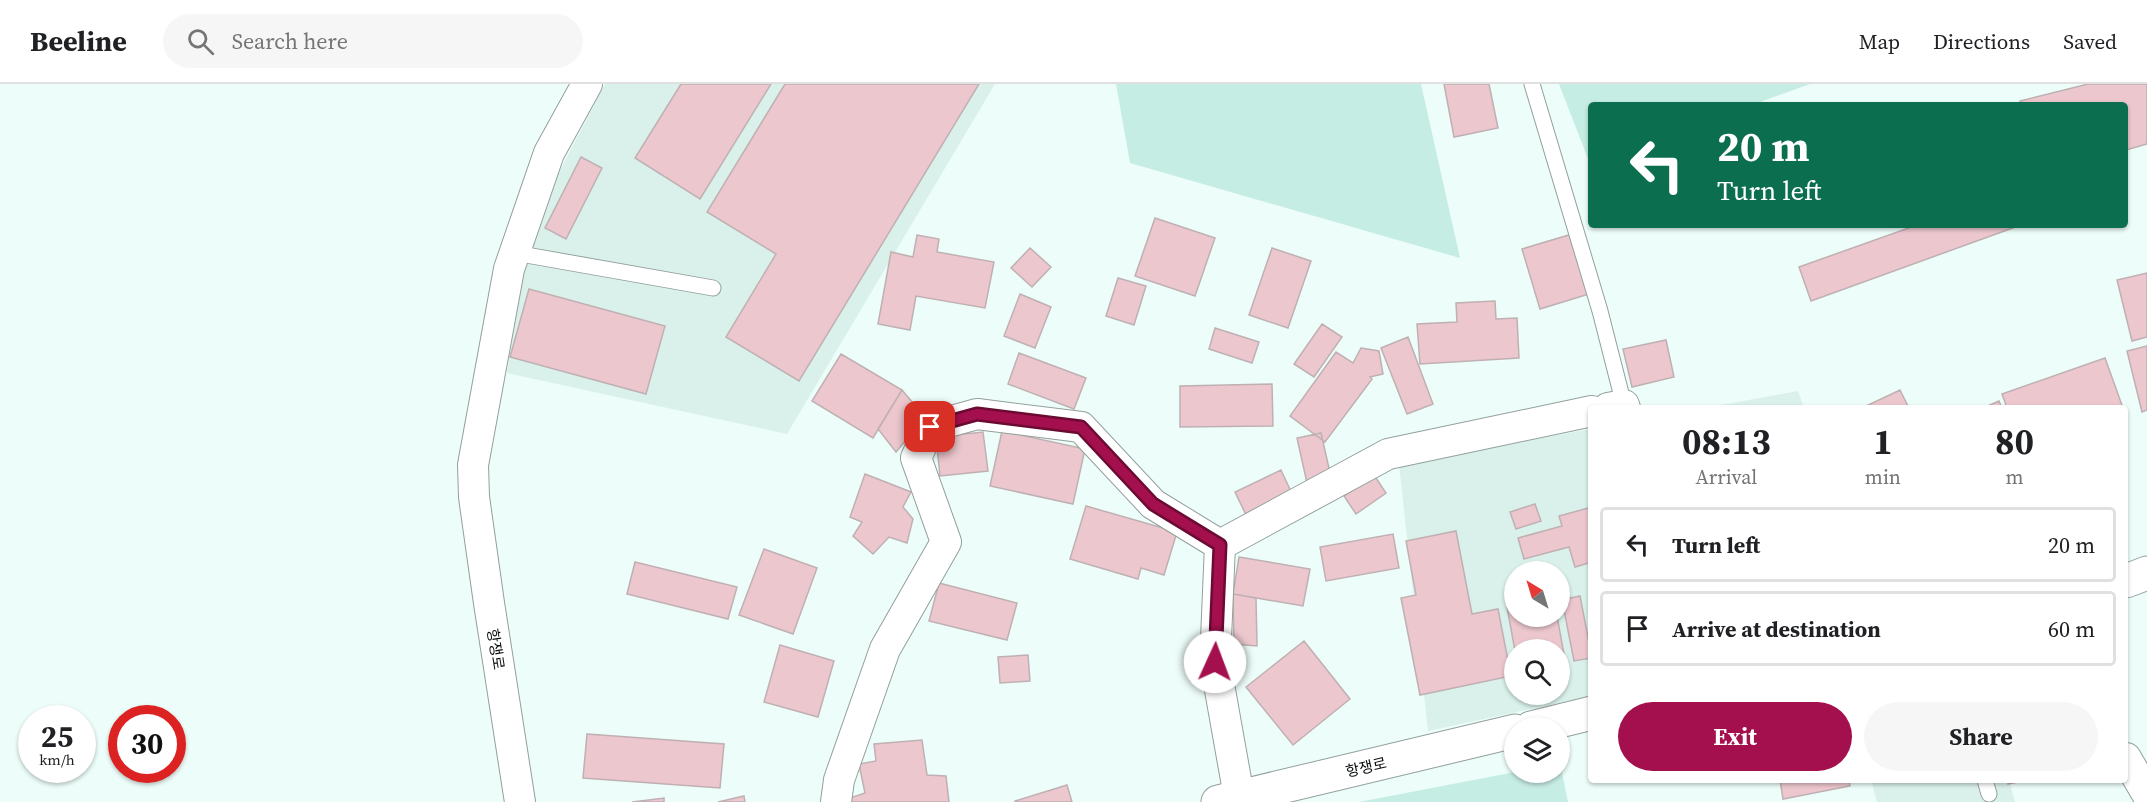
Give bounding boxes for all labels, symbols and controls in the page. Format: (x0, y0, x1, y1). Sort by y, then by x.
search box (163, 14, 583, 68)
text: Beeline (30, 22, 127, 60)
icon: search (184, 25, 217, 58)
text: Search here (232, 26, 348, 56)
text: Map (1859, 27, 1900, 56)
text: Directions (1933, 27, 2030, 56)
text: Saved (2063, 27, 2117, 56)
text: 20 m (1717, 117, 1810, 175)
icon: left (1618, 126, 1696, 204)
text: Turn left (1717, 172, 1821, 209)
pin (904, 401, 955, 452)
icon: arrive (913, 410, 946, 443)
text: 08:13 (1682, 417, 1771, 466)
text: 1 (1873, 417, 1893, 466)
text: 80 (1995, 417, 2034, 466)
text: Arrival (1696, 463, 1757, 491)
text: min (1865, 463, 1901, 491)
text: m (2005, 463, 2024, 491)
icon: left (1621, 528, 1654, 561)
text: Turn left (1672, 530, 1760, 560)
text: 20 m (2048, 530, 2095, 560)
north arrow (1504, 561, 1570, 627)
map controls (1504, 561, 1570, 783)
icon: arrive (1621, 612, 1654, 645)
text: Arrive at destination (1672, 614, 1881, 644)
text: 60 m (2048, 614, 2095, 644)
street label: 항쟁로 (482, 627, 510, 671)
position arrow (1183, 630, 1247, 694)
button: search (1504, 639, 1570, 705)
button: Exit (1618, 702, 1852, 771)
button: Share (1864, 702, 2098, 771)
speed limit sign: 30 (108, 705, 186, 783)
text: 25 (41, 716, 73, 757)
button: layers (1504, 717, 1570, 783)
text: km/h (39, 749, 75, 770)
street label: 항쟁로 (1343, 752, 1389, 782)

